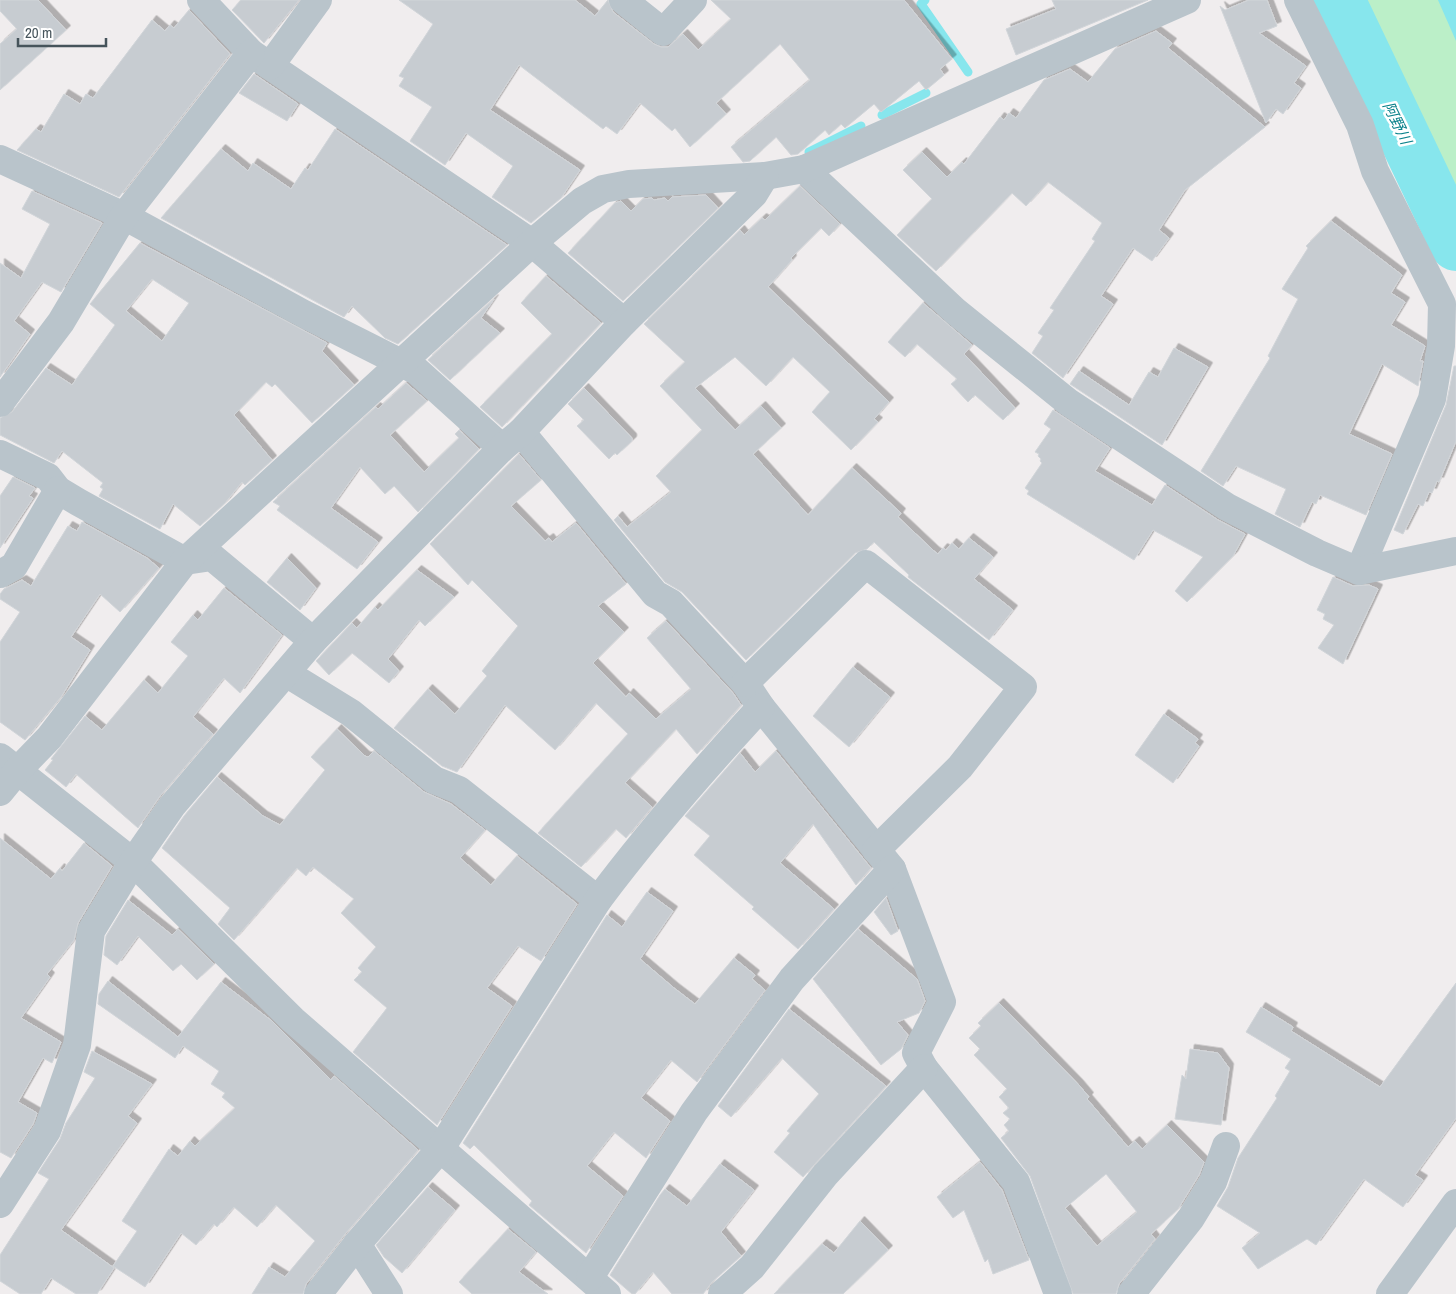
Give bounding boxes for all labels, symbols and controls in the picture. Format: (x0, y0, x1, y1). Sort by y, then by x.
scale bar (18, 15, 105, 47)
text: 20 m (25, 22, 52, 43)
water label: 阿野川 (1378, 98, 1418, 149)

